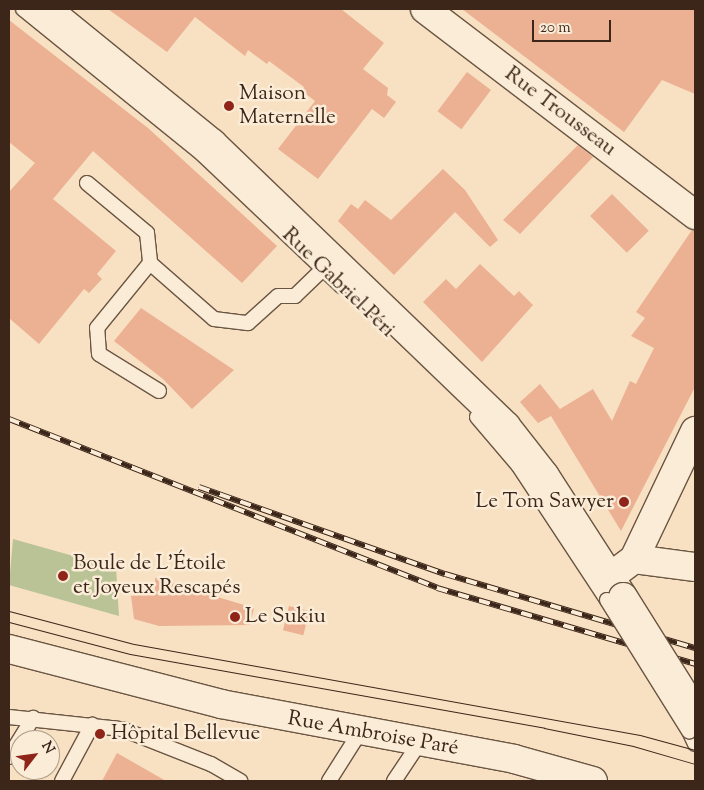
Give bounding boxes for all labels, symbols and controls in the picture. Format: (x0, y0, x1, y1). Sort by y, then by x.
scale bar (534, 10, 613, 42)
text: 20 m (540, 18, 571, 39)
street label: Rue Trousseau (499, 62, 621, 162)
place label: Maison Maternelle (239, 81, 336, 131)
marker: Maison Maternelle (223, 100, 235, 112)
street label: Rue Gabriel Péri (276, 223, 400, 343)
place label: Le Tom Sawyer (476, 489, 614, 515)
marker: Le Tom Sawyer (618, 496, 630, 508)
place label: Boule de L'Étoile et Joyeux Rescapés (73, 551, 240, 601)
marker: Boule de L'Étoile et Joyeux Rescapés (57, 570, 69, 582)
place label: Le Sukiu (245, 604, 326, 630)
marker: Le Sukiu (229, 611, 241, 623)
street label: Rue Ambroise Paré (286, 707, 460, 761)
place label: Hôpital Bellevue (111, 721, 260, 747)
marker: Hôpital Bellevue (93, 727, 107, 741)
north arrow (10, 730, 60, 780)
text: N (36, 738, 59, 758)

